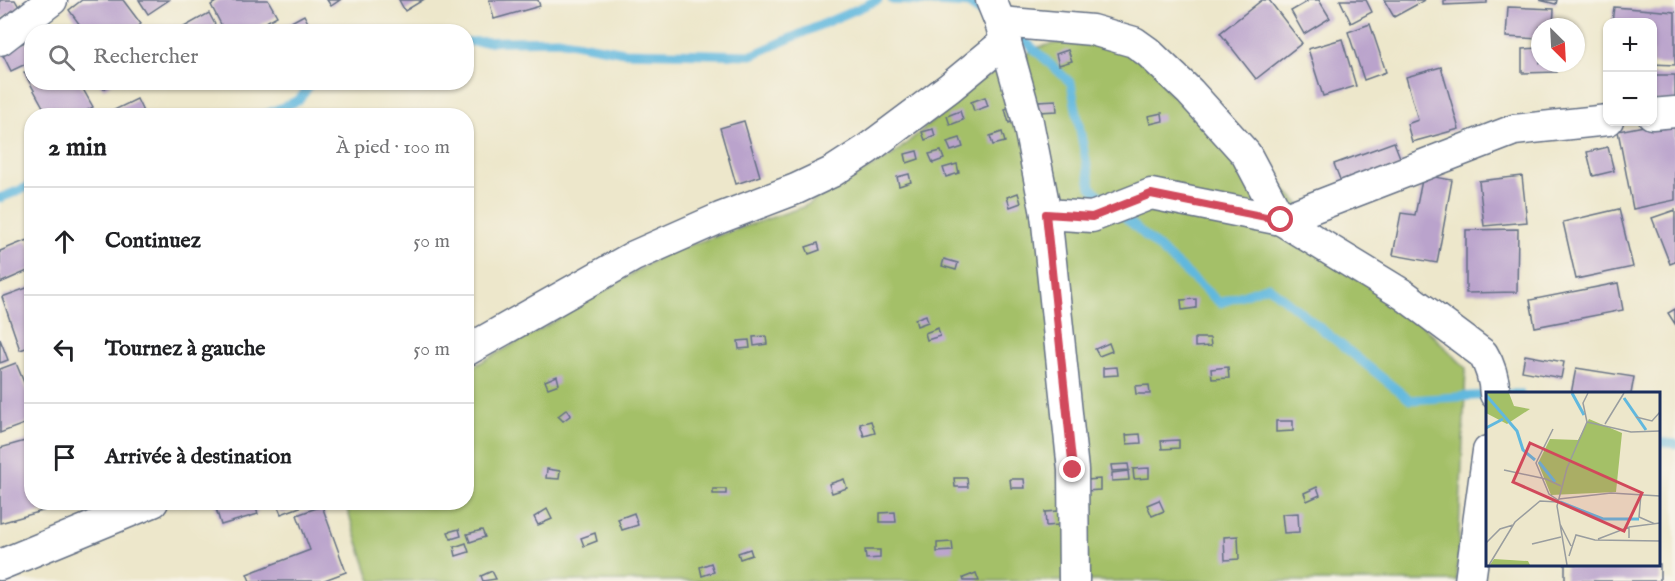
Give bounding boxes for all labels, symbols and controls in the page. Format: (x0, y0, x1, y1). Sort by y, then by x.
north arrow (1531, 18, 1585, 72)
map controls (1603, 18, 1657, 126)
button: + (1603, 18, 1657, 72)
search box (24, 24, 474, 90)
icon: search (45, 41, 78, 74)
text: Rechercher (93, 43, 198, 71)
button: − (1603, 72, 1657, 126)
text: 2 min (48, 131, 107, 164)
text: À pied · 100 m (336, 135, 450, 160)
route start (1267, 206, 1293, 232)
icon: ahead (48, 225, 81, 258)
text: Continuez (105, 227, 201, 255)
text: 50 m (413, 229, 450, 254)
icon: left (48, 333, 81, 366)
text: Tournez à gauche (105, 335, 265, 363)
text: 50 m (413, 337, 450, 362)
inset map (1486, 392, 1660, 566)
icon: arrive (48, 441, 81, 474)
text: Arrivée à destination (105, 443, 292, 471)
route end (1059, 456, 1085, 482)

